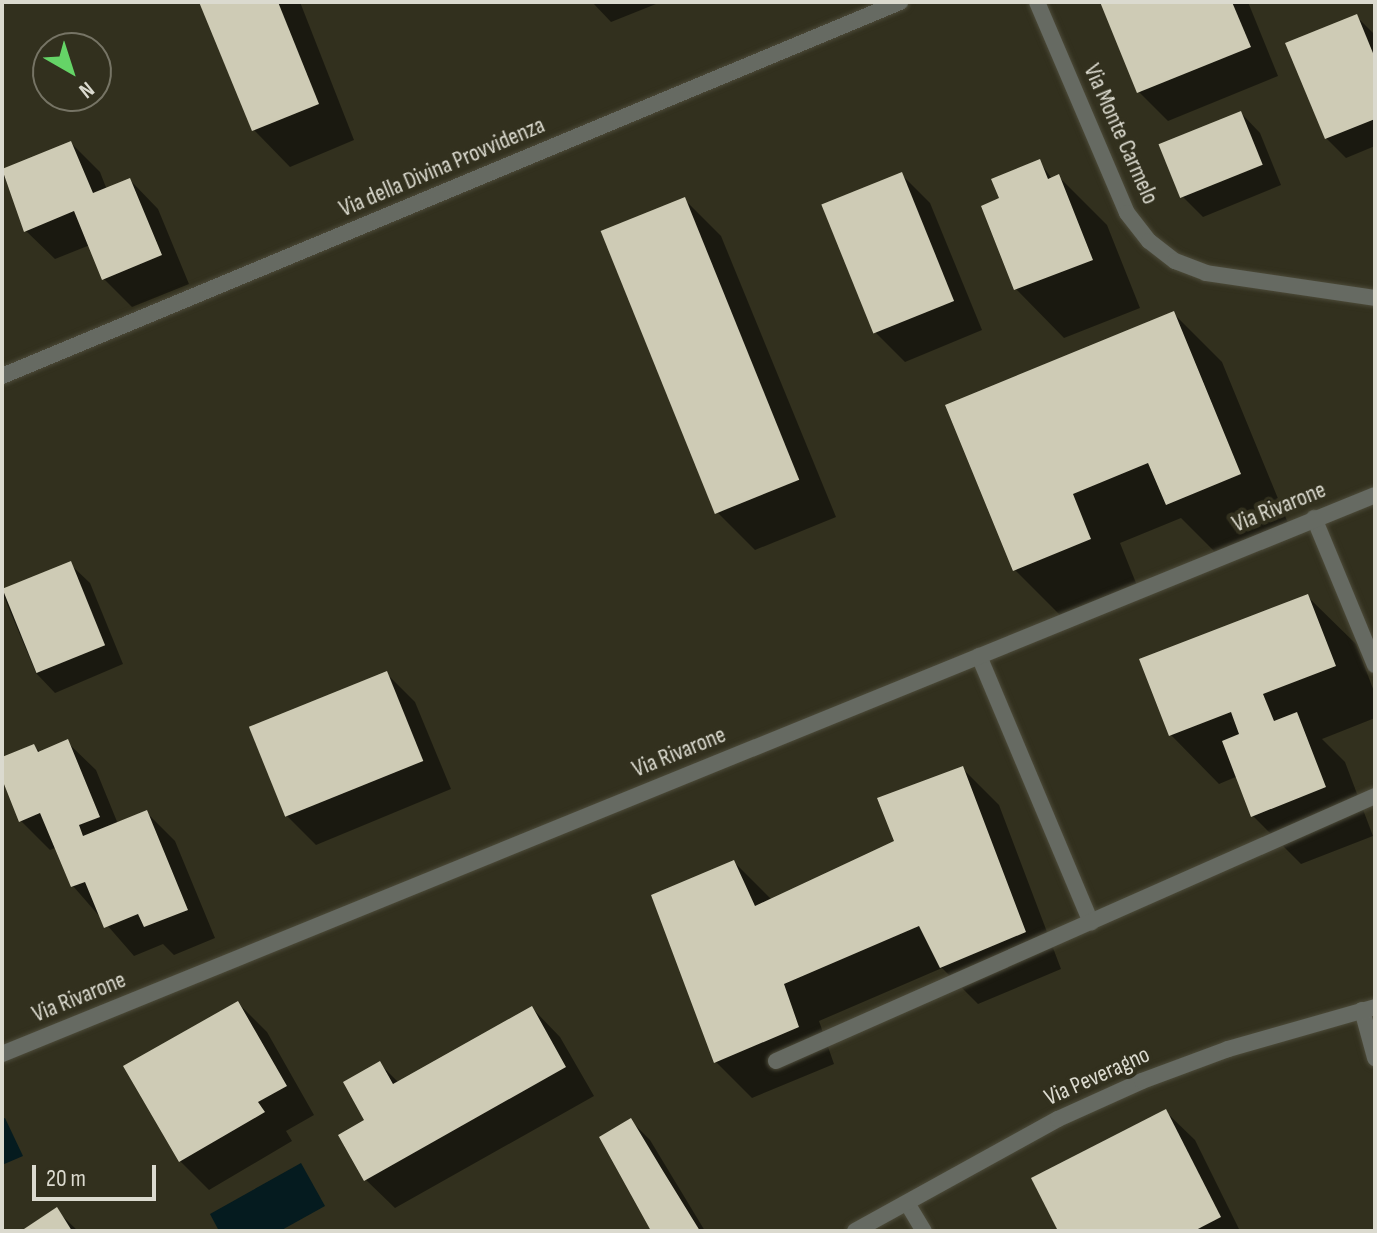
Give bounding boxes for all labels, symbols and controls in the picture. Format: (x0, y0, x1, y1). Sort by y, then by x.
north arrow (32, 32, 112, 112)
street label: Via Monte Carmelo (1077, 59, 1165, 209)
text: N (73, 75, 99, 104)
street label: Via della Divina Provvidenza (335, 111, 549, 223)
street label: Via Rivarone (1228, 475, 1330, 539)
street label: Via Rivarone (628, 720, 730, 784)
street label: Via Rivarone (28, 965, 130, 1029)
street label: Via Peveragno (1040, 1040, 1154, 1112)
scale bar (36, 1149, 160, 1199)
text: 20 m (46, 1164, 86, 1193)

